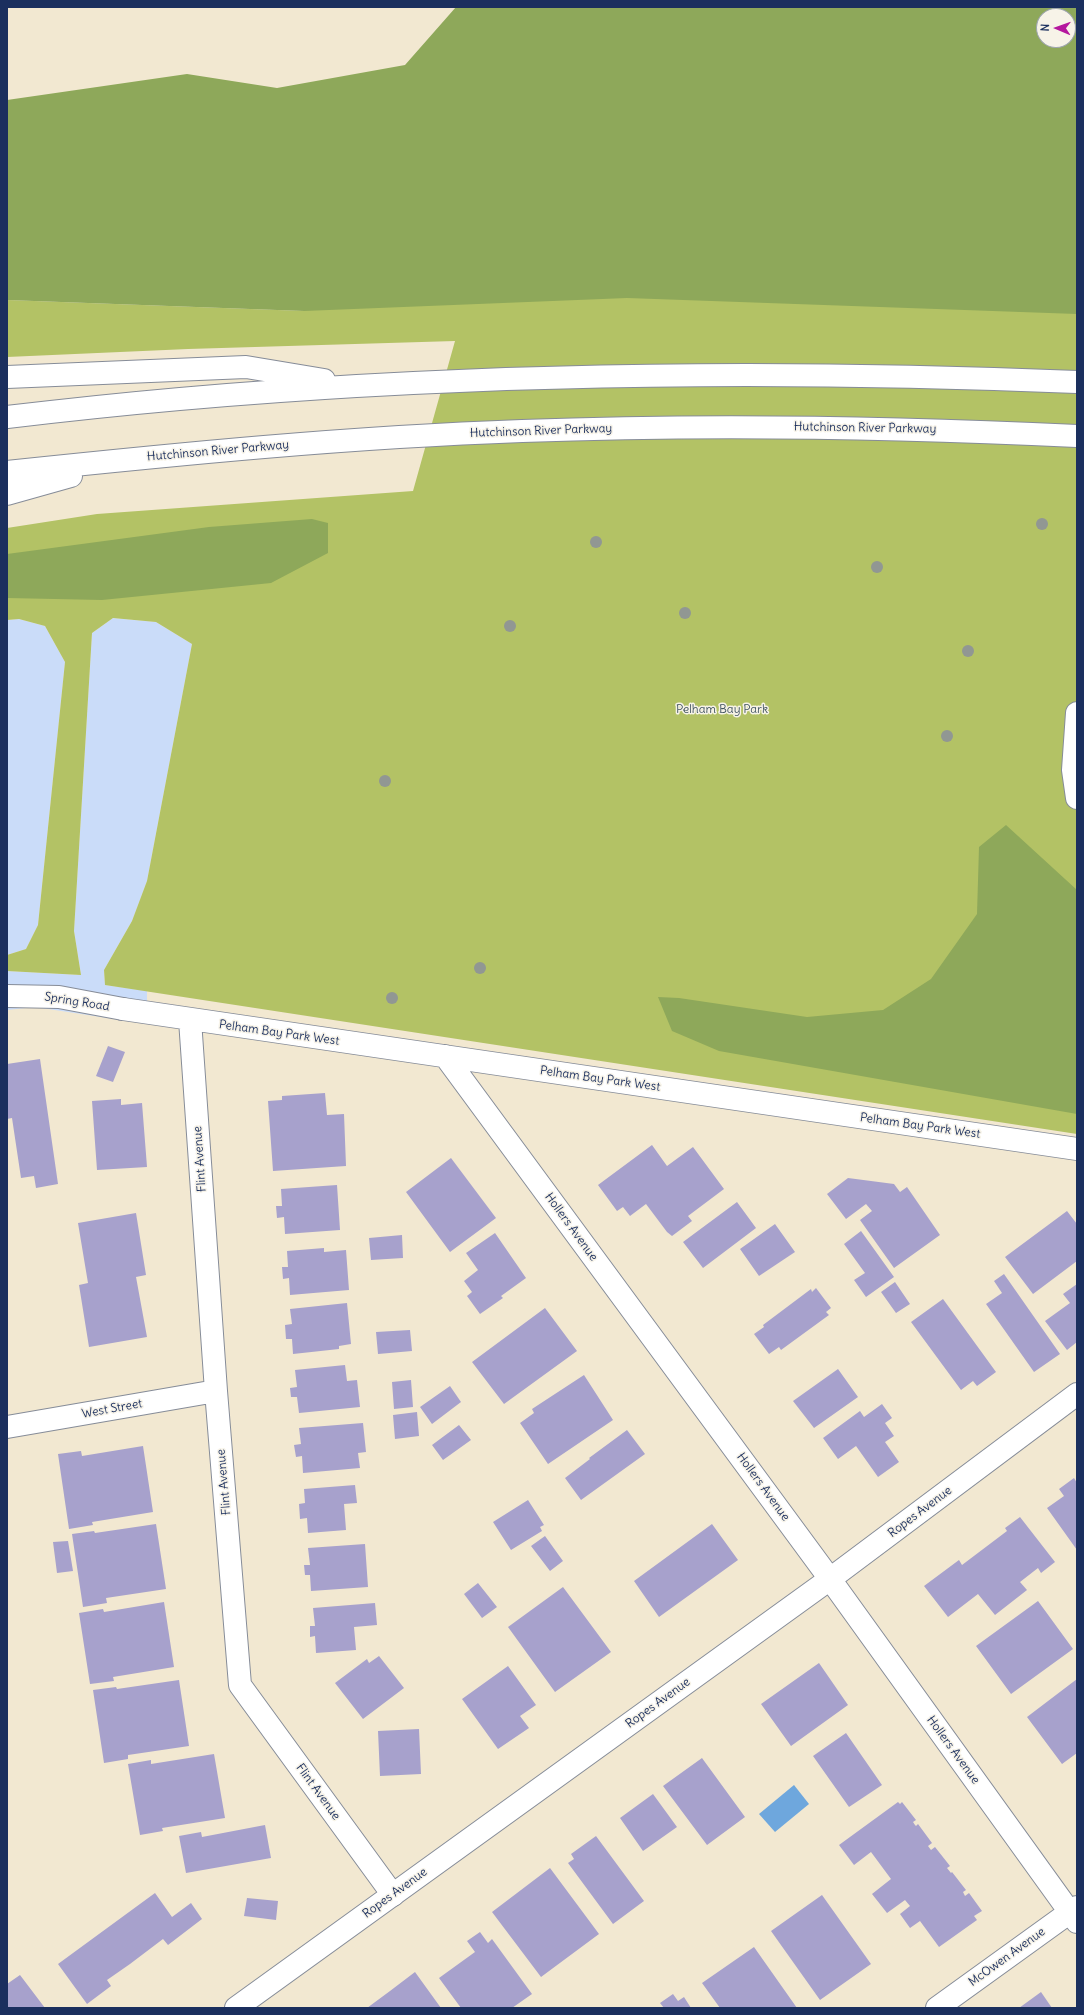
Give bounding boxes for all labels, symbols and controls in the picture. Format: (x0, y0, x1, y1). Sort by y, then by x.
north arrow (1036, 8, 1076, 48)
text: N (1038, 24, 1052, 32)
street label: Hutchinson River Parkway (794, 420, 936, 436)
street label: Hutchinson River Parkway (470, 421, 612, 441)
street label: Hutchinson River Parkway (146, 438, 290, 464)
park label: Pelham Bay Park (676, 703, 768, 717)
street label: Spring Road (43, 990, 111, 1014)
street label: Pelham Bay Park West (218, 1017, 340, 1049)
street label: Pelham Bay Park West (539, 1063, 661, 1095)
street label: Pelham Bay Park West (859, 1110, 981, 1142)
street label: Flint Avenue (191, 1126, 209, 1192)
street label: Hollers Avenue (541, 1190, 601, 1264)
street label: West Street (81, 1397, 143, 1421)
street label: Flint Avenue (214, 1448, 234, 1516)
street label: Hollers Avenue (733, 1450, 793, 1524)
street label: Ropes Avenue (885, 1483, 955, 1541)
street label: Ropes Avenue (623, 1675, 693, 1731)
street label: Hollers Avenue (923, 1713, 983, 1787)
street label: Flint Avenue (293, 1761, 343, 1823)
street label: Ropes Avenue (360, 1865, 430, 1921)
street label: McOwen Avenue (966, 1924, 1048, 1990)

